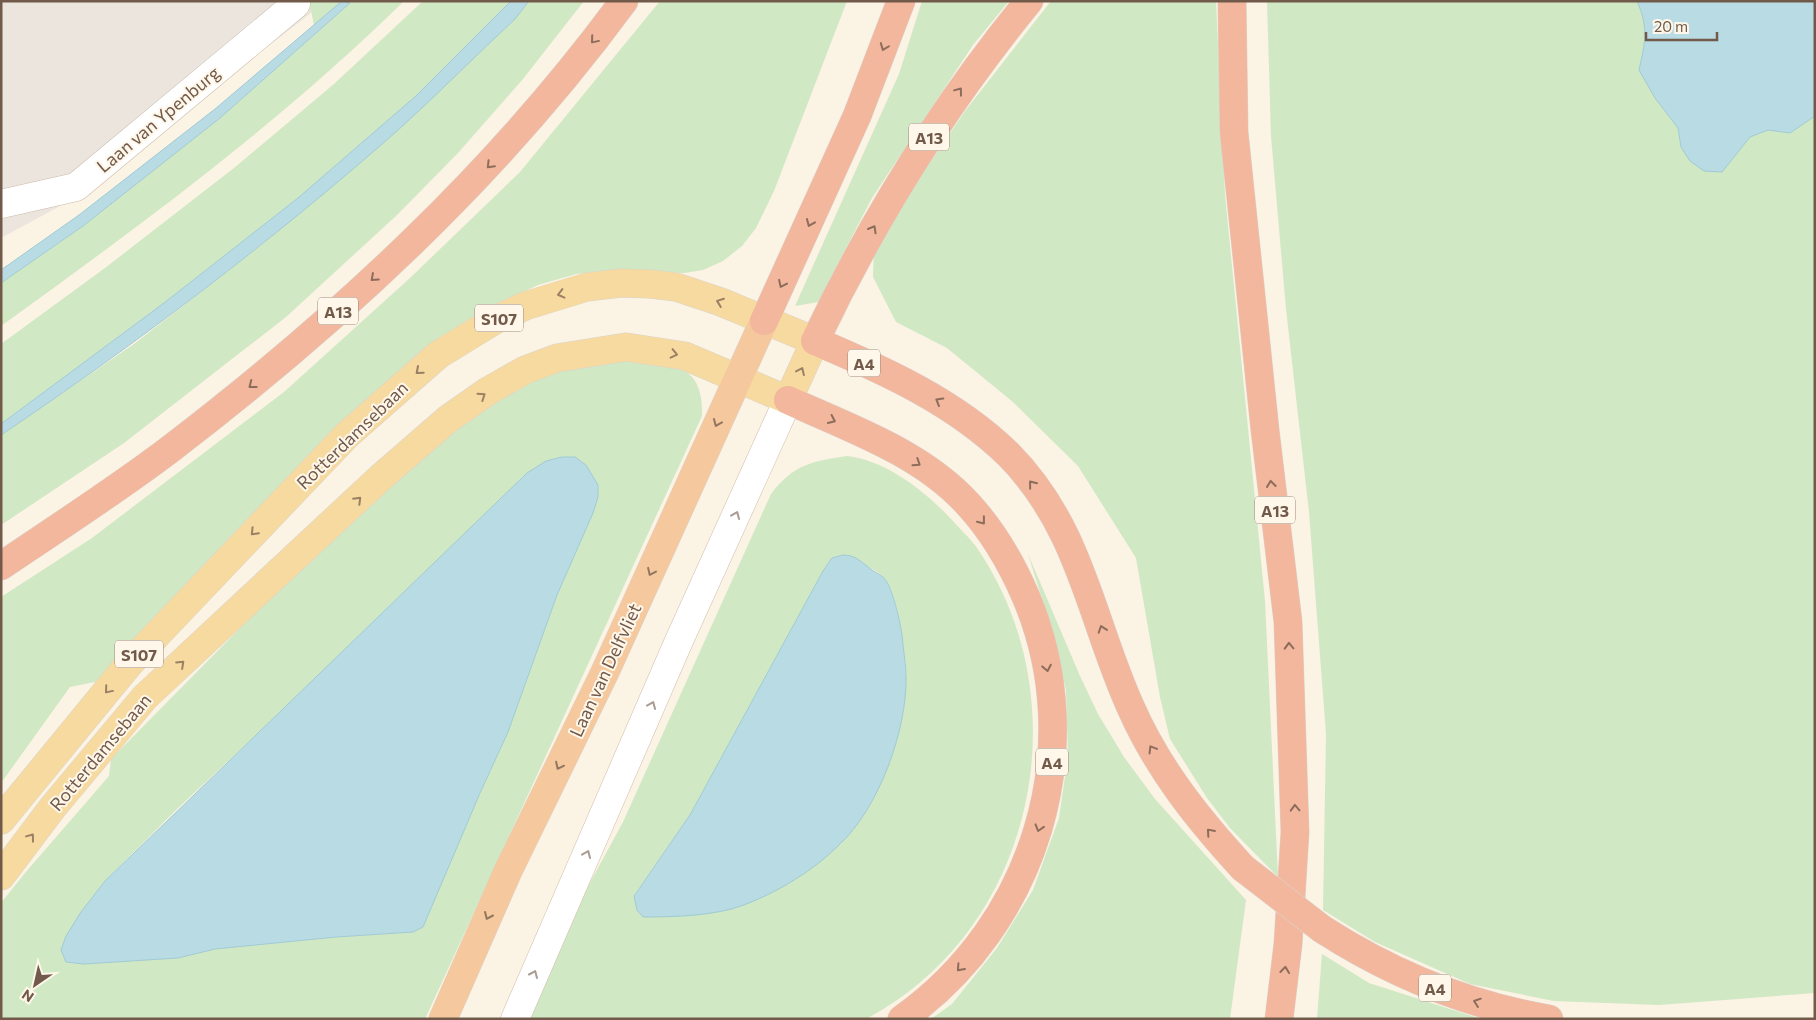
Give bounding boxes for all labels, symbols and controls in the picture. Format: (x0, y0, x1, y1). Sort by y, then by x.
scale bar (1646, 10, 1717, 42)
text: 20 m (1654, 17, 1688, 35)
one-way arrow (591, 34, 600, 43)
one-way arrow (880, 42, 890, 51)
street label: Laan van Ypenburg (92, 61, 224, 177)
one-way arrow (953, 87, 962, 97)
road number: A13 (909, 124, 949, 150)
one-way arrow (487, 159, 496, 168)
one-way arrow (805, 218, 816, 227)
one-way arrow (866, 225, 876, 234)
one-way arrow (371, 273, 380, 282)
one-way arrow (778, 279, 788, 288)
one-way arrow (556, 288, 565, 299)
one-way arrow (716, 297, 724, 307)
road number: A13 (318, 298, 358, 324)
road number: S107 (475, 304, 523, 332)
one-way arrow (669, 348, 678, 359)
road number: A4 (848, 349, 880, 376)
one-way arrow (416, 365, 425, 373)
one-way arrow (795, 367, 805, 376)
street label: Rotterdamsebaan (292, 376, 412, 494)
one-way arrow (249, 380, 258, 388)
one-way arrow (476, 393, 486, 402)
one-way arrow (936, 397, 945, 407)
one-way arrow (827, 414, 836, 425)
one-way arrow (713, 419, 723, 427)
one-way arrow (912, 457, 921, 466)
one-way arrow (1028, 480, 1037, 489)
one-way arrow (1267, 480, 1277, 489)
road number: A13 (1255, 496, 1295, 524)
one-way arrow (352, 497, 361, 506)
one-way arrow (730, 511, 740, 520)
one-way arrow (976, 515, 985, 524)
one-way arrow (251, 526, 260, 535)
one-way arrow (647, 567, 657, 576)
street label: Laan van Delfvliet (564, 600, 646, 740)
one-way arrow (1098, 625, 1108, 634)
road number: S107 (115, 641, 163, 668)
one-way arrow (1284, 642, 1295, 650)
one-way arrow (176, 660, 185, 669)
one-way arrow (1042, 663, 1052, 672)
one-way arrow (105, 684, 114, 693)
street label: Rotterdamsebaan (45, 689, 155, 815)
one-way arrow (645, 701, 656, 710)
one-way arrow (1149, 745, 1159, 754)
road number: A4 (1036, 749, 1068, 776)
one-way arrow (555, 761, 565, 770)
one-way arrow (1289, 804, 1300, 812)
one-way arrow (1034, 823, 1044, 832)
one-way arrow (1207, 828, 1216, 837)
one-way arrow (25, 834, 33, 843)
one-way arrow (581, 850, 592, 859)
one-way arrow (484, 911, 495, 920)
north arrow (10, 960, 60, 1010)
one-way arrow (957, 963, 966, 972)
one-way arrow (1279, 966, 1290, 974)
one-way arrow (528, 970, 539, 979)
road number: A4 (1419, 974, 1451, 1001)
text: N (18, 986, 37, 1006)
one-way arrow (1473, 998, 1481, 1008)

